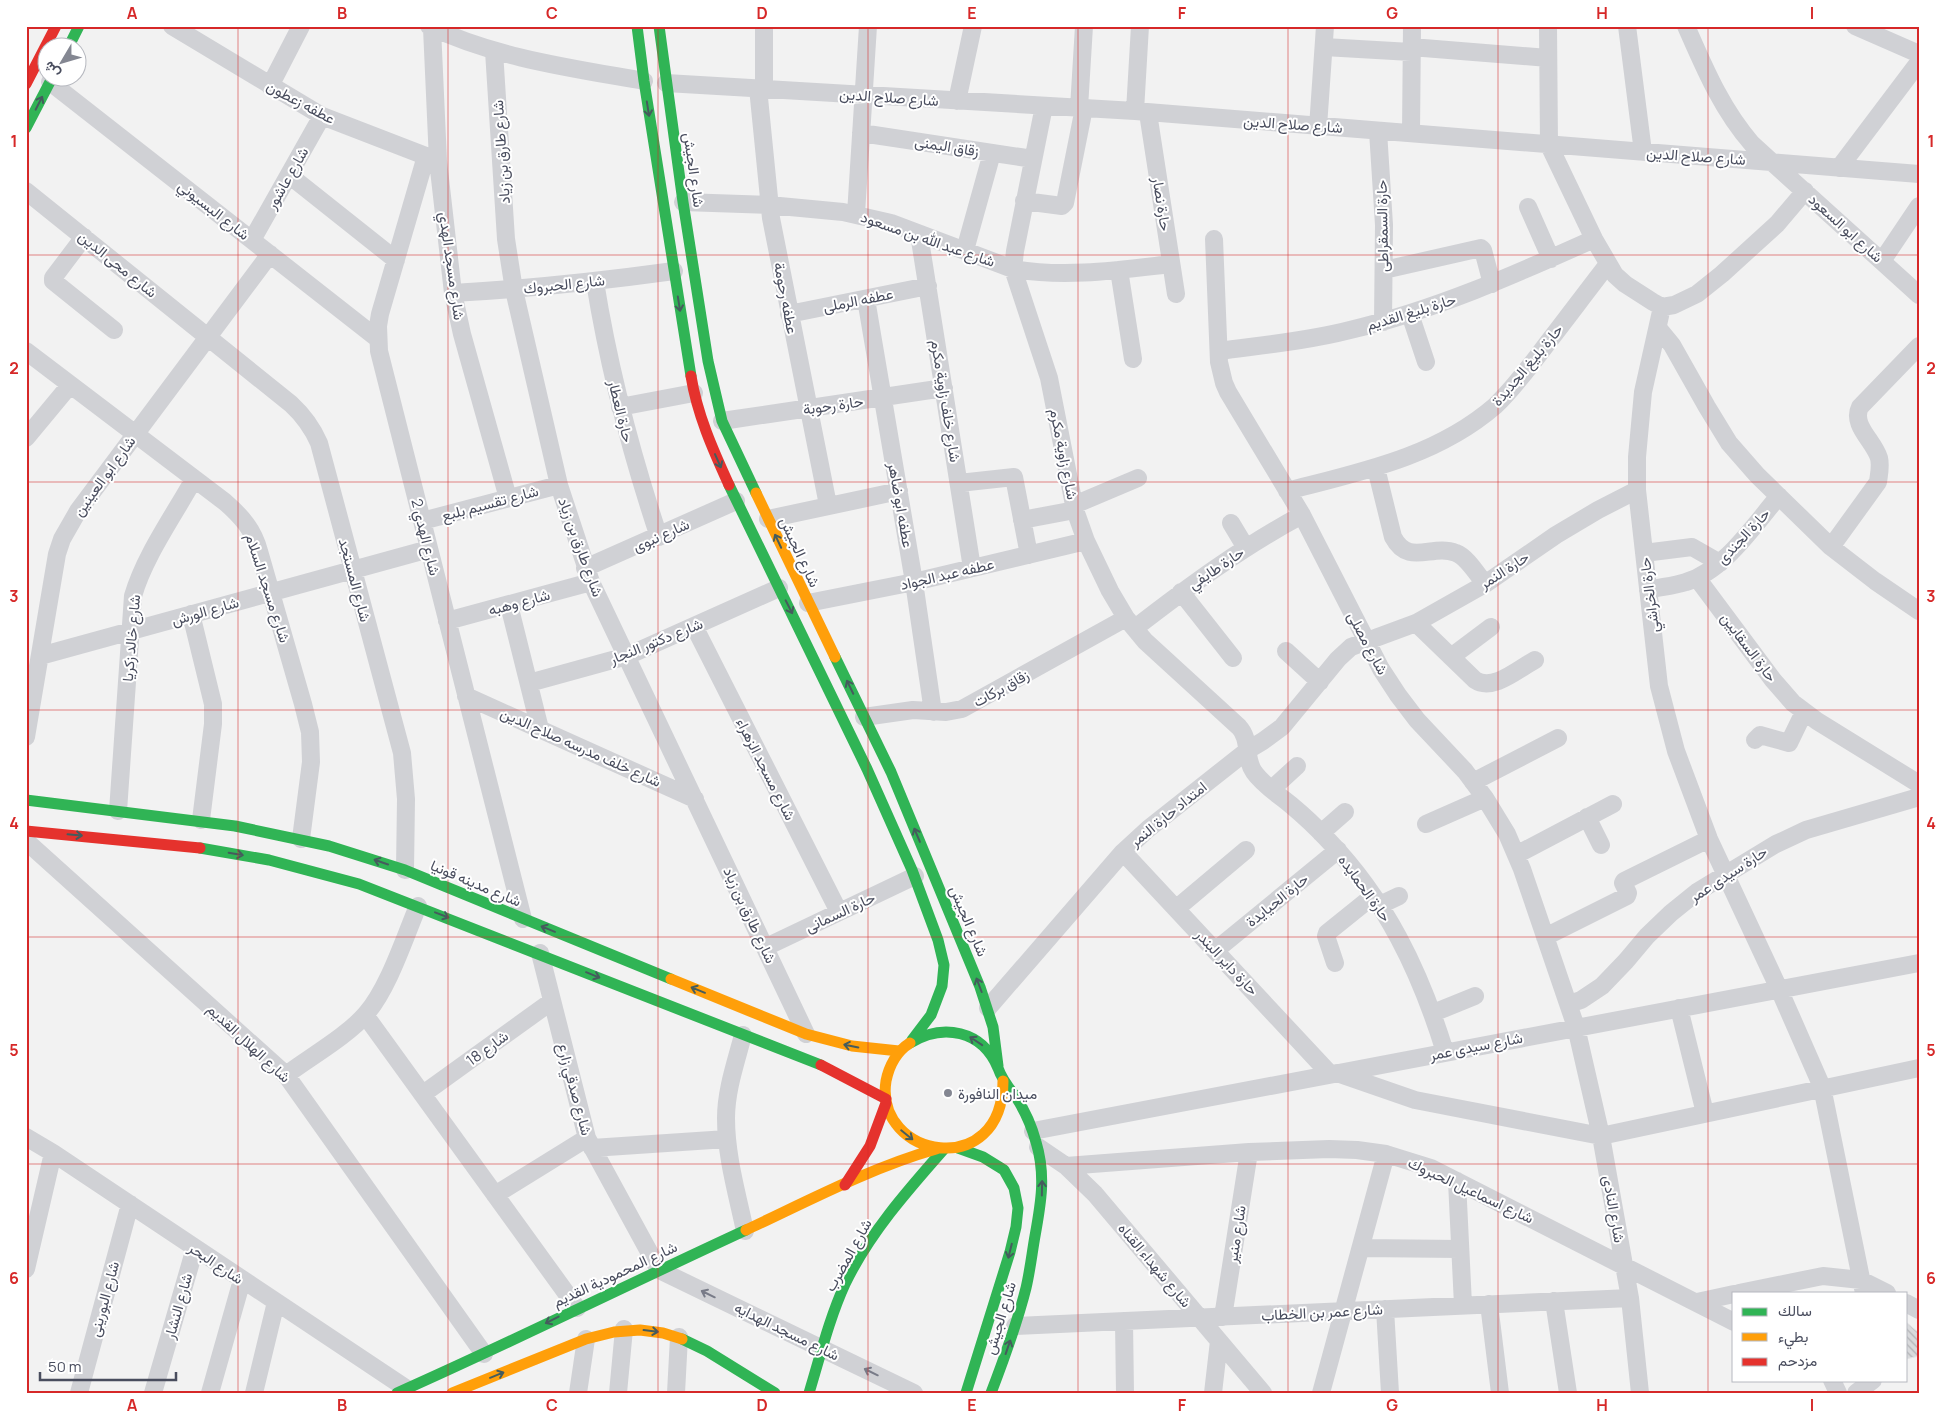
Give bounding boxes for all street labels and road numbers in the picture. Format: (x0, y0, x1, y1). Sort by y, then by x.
street label: عطفه زعطون (263, 75, 339, 129)
street label: شارع صلاح الدين (839, 83, 940, 112)
street label: شارع طارق بن زياد (487, 99, 516, 205)
street label: شارع صلاح الدين (1243, 110, 1344, 139)
street label: شارع الجيش (677, 131, 710, 209)
street label: زقاق اليمنى (913, 131, 981, 161)
street label: شارع صلاح الدين (1646, 142, 1747, 171)
street label: شارع عاشور (260, 143, 314, 214)
street label: شارع البسيوني (172, 175, 254, 247)
street label: حارة نصار (1147, 175, 1177, 232)
street label: حارة السمقراطى (1371, 180, 1393, 272)
street label: شارع ابو السعود (1804, 189, 1888, 268)
street label: شارع عبد الله بن مسعود (858, 206, 998, 273)
street label: شارع مسجد الهدي (431, 211, 470, 322)
street label: شارع محى الدين (73, 226, 162, 303)
street label: عطفه رحومة (769, 260, 803, 336)
street label: شارع الحبروك (522, 269, 606, 300)
street label: عطفه الرملى (821, 283, 895, 317)
street label: حارة بليغ القديم (1364, 288, 1459, 337)
street label: حارة بليغ الجديدة (1486, 320, 1568, 411)
street label: شارع خلف زاوية مكرم (925, 338, 966, 464)
street label: حارة العطار (603, 377, 639, 444)
street label: حارة رحوبة (801, 390, 865, 420)
street label: شارع زاوية مكرم (1044, 407, 1083, 502)
street label: شارع ابو العينين (68, 432, 141, 521)
street label: عطفه ابو ضاهر (883, 460, 919, 550)
street label: شارع تقسيم بلبع (439, 480, 541, 527)
street label: شارع طارق بن زياد (552, 494, 609, 600)
street label: شارع الهدي 2 (403, 496, 446, 579)
street label: حارة الجندى (1712, 503, 1774, 569)
street label: شارع نبوى (629, 513, 693, 558)
street label: شارع الجيش (774, 513, 825, 591)
street label: شارع مسجد السلام (240, 531, 296, 646)
street label: شارع المستجد (333, 536, 376, 625)
street label: حارة طايفي (1184, 542, 1250, 597)
street label: حارة النمر (1474, 546, 1533, 594)
street label: عطفه عبد الجواد (898, 553, 996, 595)
street label: حارة الخراشي (1634, 556, 1667, 634)
street label: شارع وهبه (486, 584, 553, 621)
street label: شارع الورش (169, 591, 242, 632)
street label: شارع خالد زكريا (117, 593, 146, 682)
street label: شارع مصلى (1342, 608, 1393, 679)
street label: حارة السقايين (1716, 608, 1782, 686)
street label: شارع دكتور النجار (605, 613, 706, 671)
street label: زقاق بركات (969, 664, 1033, 712)
street label: شارع خلف مدرسه صلاح الدين (497, 702, 665, 793)
street label: شارع مسجد الزهراء (730, 714, 801, 824)
street label: امتداد حارة النمر (1124, 776, 1211, 852)
street label: حارة سيدى عمر (1684, 841, 1771, 908)
street label: حارة الحمايده (1334, 850, 1396, 926)
street label: شارع مدينه قونيا (427, 854, 525, 913)
street label: شارع طارق بن زياد (718, 863, 782, 967)
street label: حارة الحيايدة (1241, 868, 1313, 932)
street label: شارع الجيش (944, 882, 993, 960)
street label: حارة السمانى (802, 887, 878, 937)
street label: حارة داير البندر (1190, 923, 1263, 1000)
street label: شارع الهلال القديم (202, 999, 296, 1088)
street label: شارع 18 (462, 1025, 513, 1071)
street label: شارع سيدى عمر (1427, 1027, 1525, 1066)
street label: شارع صدقي زارع (550, 1040, 598, 1139)
street label: شارع اسماعيل الحبروك (1404, 1152, 1537, 1229)
street label: شارع النادى (1597, 1174, 1630, 1245)
street label: شارع منير (1221, 1204, 1252, 1265)
street label: شارع المضرب (819, 1215, 878, 1296)
street label: شارع شهداء القناه (1113, 1218, 1197, 1312)
street label: شارع البحر (183, 1236, 248, 1290)
street label: شارع المحمودية القديم (549, 1236, 681, 1313)
street label: شارع البورينى (84, 1259, 125, 1339)
street label: شارع النشار (158, 1270, 198, 1343)
street label: شارع الجيش (979, 1279, 1022, 1357)
street label: شارع مسجد الهدايه (731, 1297, 843, 1366)
street label: شارع عمر بن الخطاب (1261, 1298, 1384, 1327)

